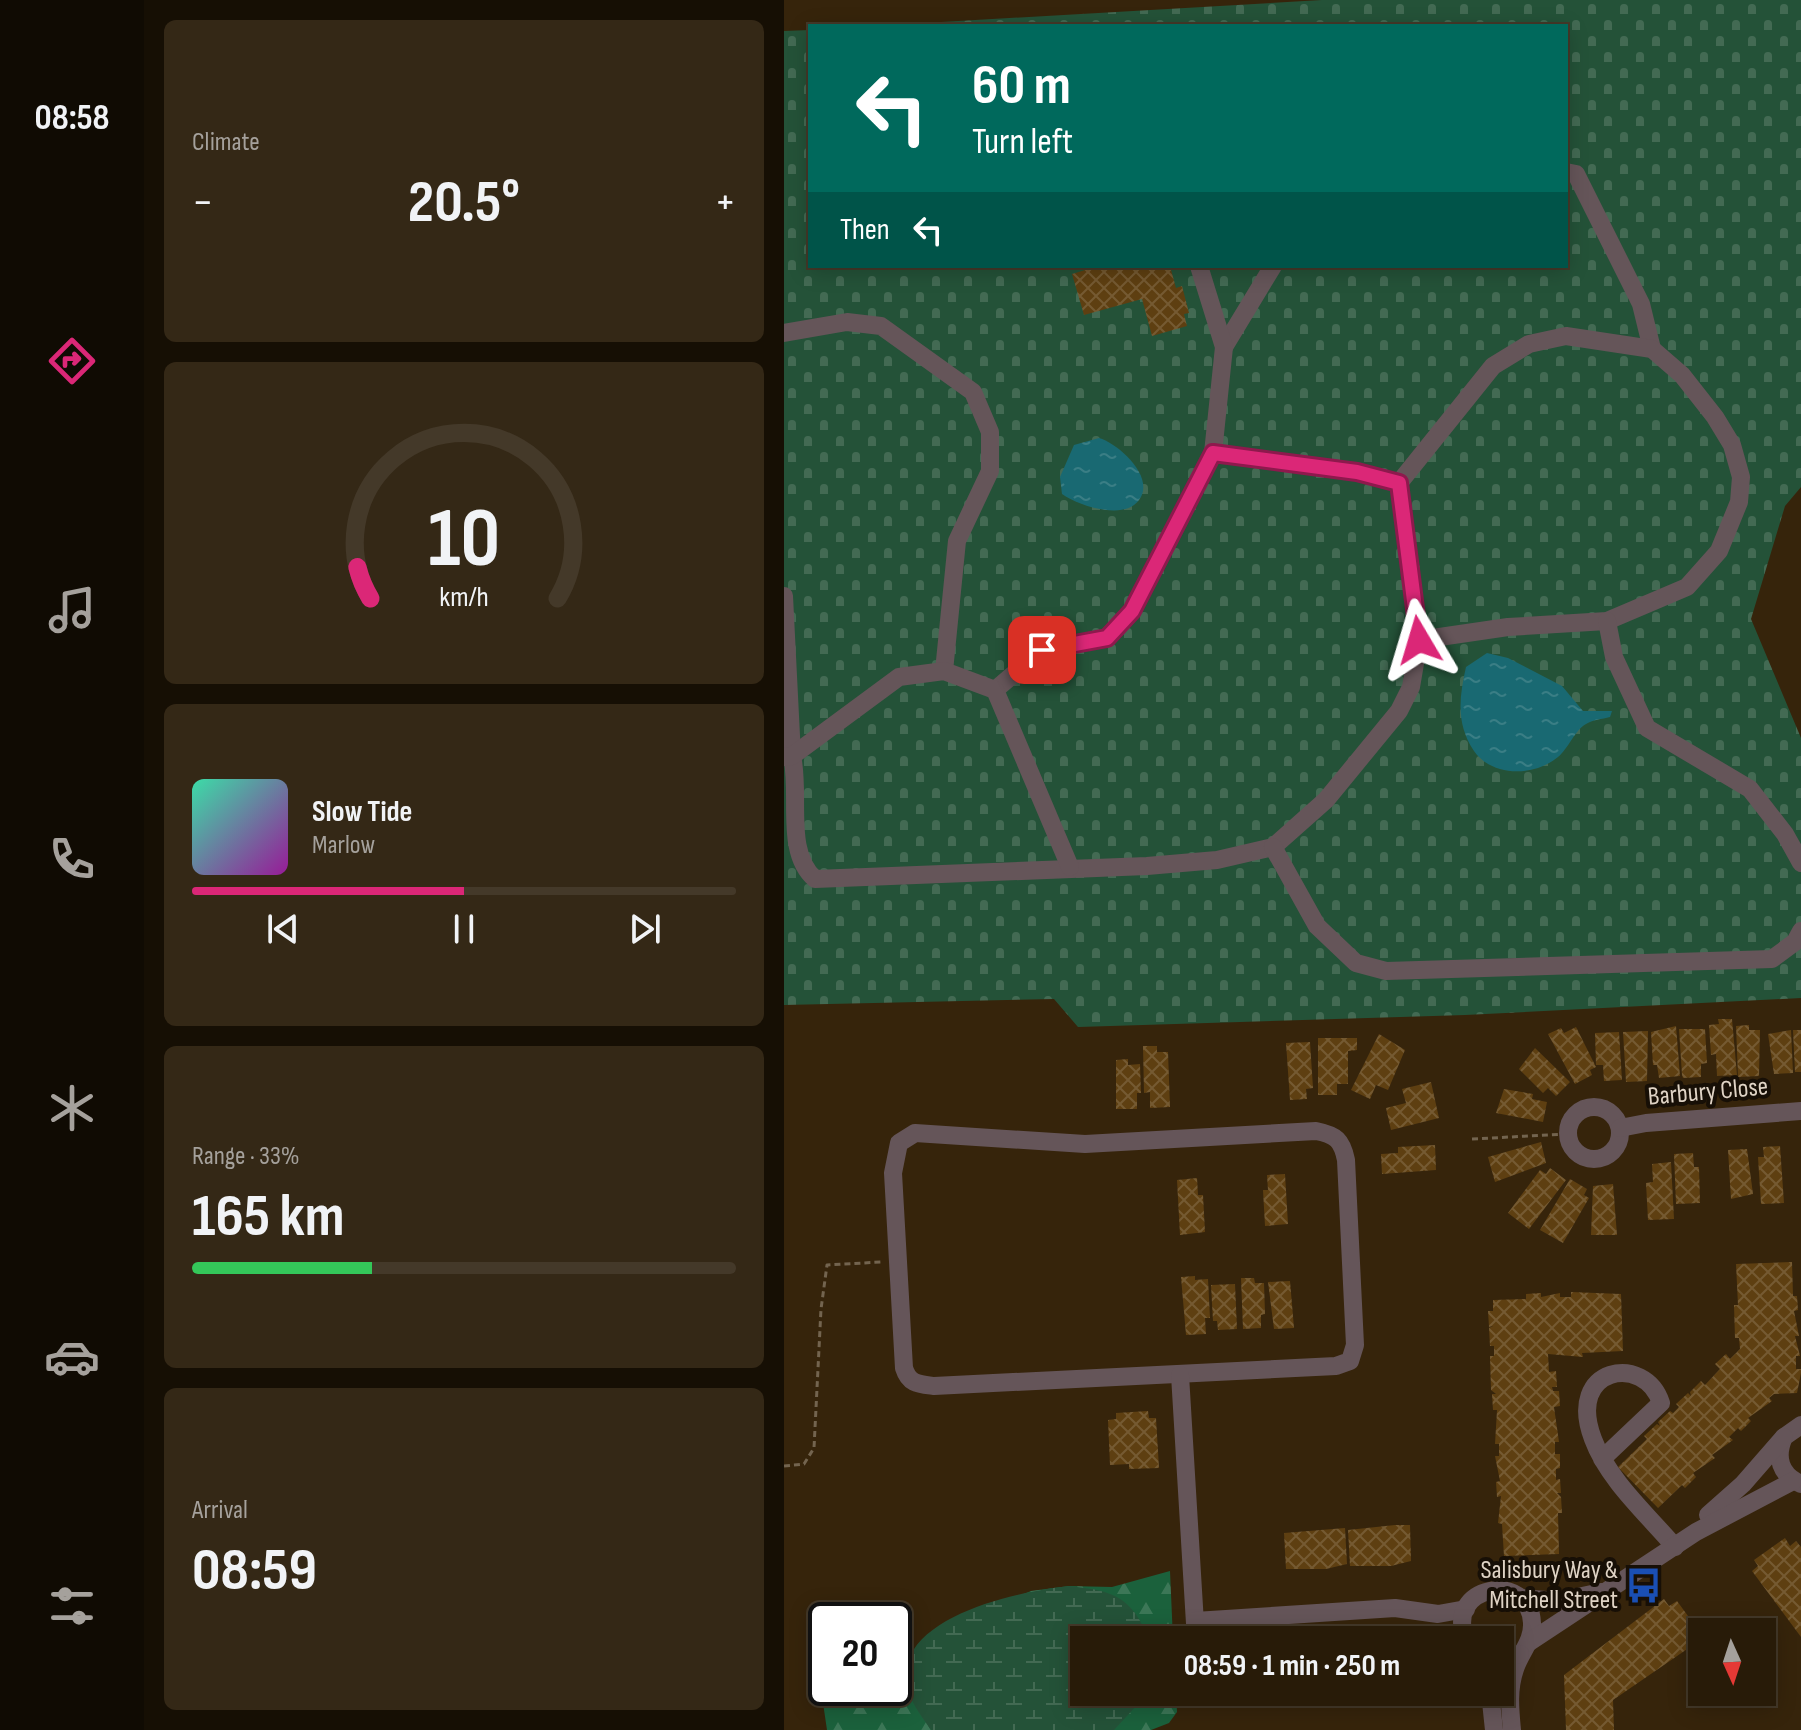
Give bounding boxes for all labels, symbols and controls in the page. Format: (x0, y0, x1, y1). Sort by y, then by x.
text: 60 m (972, 53, 1071, 120)
icon: left (840, 56, 944, 160)
text: 08:58 (35, 97, 109, 140)
text: Turn left (972, 121, 1073, 164)
text: Climate (192, 127, 260, 158)
text: 20.5° (408, 167, 520, 239)
text: − (192, 176, 214, 229)
text: + (714, 176, 736, 229)
icon: left (906, 208, 950, 252)
text: Then (840, 212, 890, 248)
icon: directions (44, 333, 100, 389)
text: 10 (428, 490, 500, 590)
text: km/h (439, 580, 489, 615)
icon: music (44, 582, 100, 638)
position arrow (1377, 598, 1461, 682)
pin (1008, 616, 1076, 684)
icon: arrive (1020, 628, 1064, 672)
text: Slow Tide (312, 794, 412, 830)
text: Marlow (312, 830, 375, 861)
icon: phone (44, 831, 100, 887)
icon: previous (261, 907, 305, 951)
icon: pause (442, 907, 486, 951)
icon: next (623, 907, 667, 951)
street label: Barbury Close (1647, 1071, 1769, 1113)
icon: climate (44, 1080, 100, 1136)
text: Range · 33% (192, 1141, 300, 1172)
text: 165 km (192, 1181, 345, 1253)
icon: car (44, 1329, 100, 1385)
text: Arrival (192, 1495, 248, 1526)
text: 08:59 (192, 1535, 317, 1607)
place label: Salisbury Way & Mitchell Street (1480, 1555, 1618, 1616)
bus stop icon: Salisbury Way & Mitchell Street (1625, 1566, 1663, 1604)
icon: filters (44, 1578, 100, 1634)
speed limit sign: 20 (808, 1602, 912, 1706)
north arrow (1688, 1618, 1776, 1706)
map controls (1688, 1618, 1776, 1706)
text: 08:59 · 1 min · 250 m (1184, 1648, 1400, 1684)

